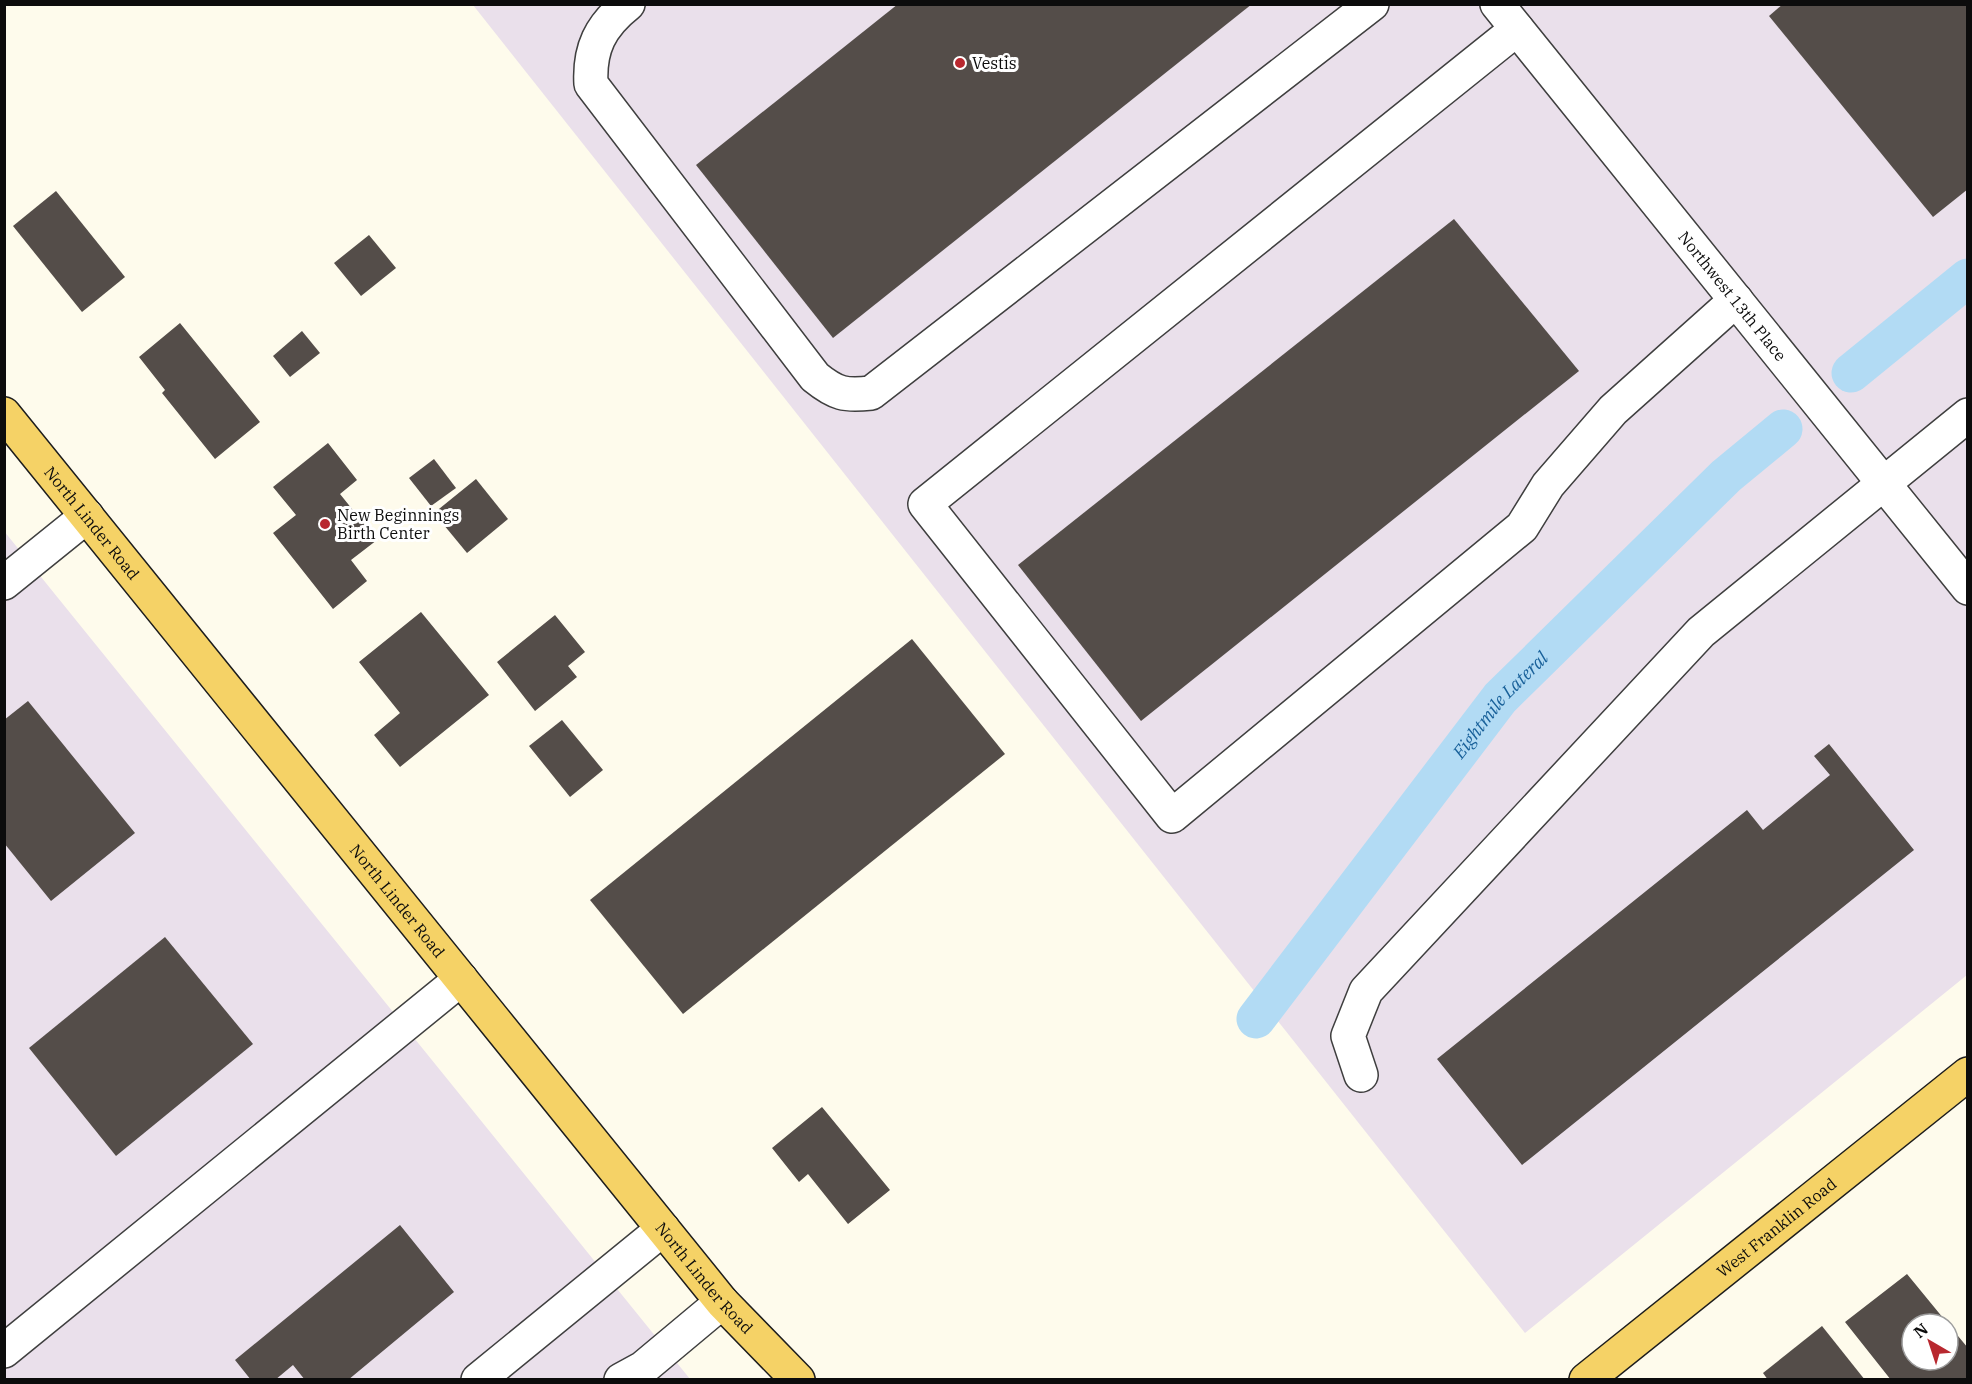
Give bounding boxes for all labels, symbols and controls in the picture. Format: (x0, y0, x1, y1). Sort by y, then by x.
place label: Vestis (972, 53, 1017, 73)
marker: Vestis (953, 56, 967, 70)
street label: Northwest 13th Place (1674, 227, 1791, 365)
street label: North Linder Road (40, 462, 144, 584)
place label: New Beginnings Birth Center (337, 505, 459, 543)
marker: New Beginnings Birth Center (318, 517, 332, 531)
water label: Eightmile Lateral (1446, 646, 1553, 763)
street label: North Linder Road (346, 840, 450, 962)
street label: West Franklin Road (1713, 1173, 1840, 1281)
street label: North Linder Road (651, 1218, 757, 1338)
north arrow (1900, 1312, 1960, 1372)
text: N (1909, 1319, 1932, 1342)

